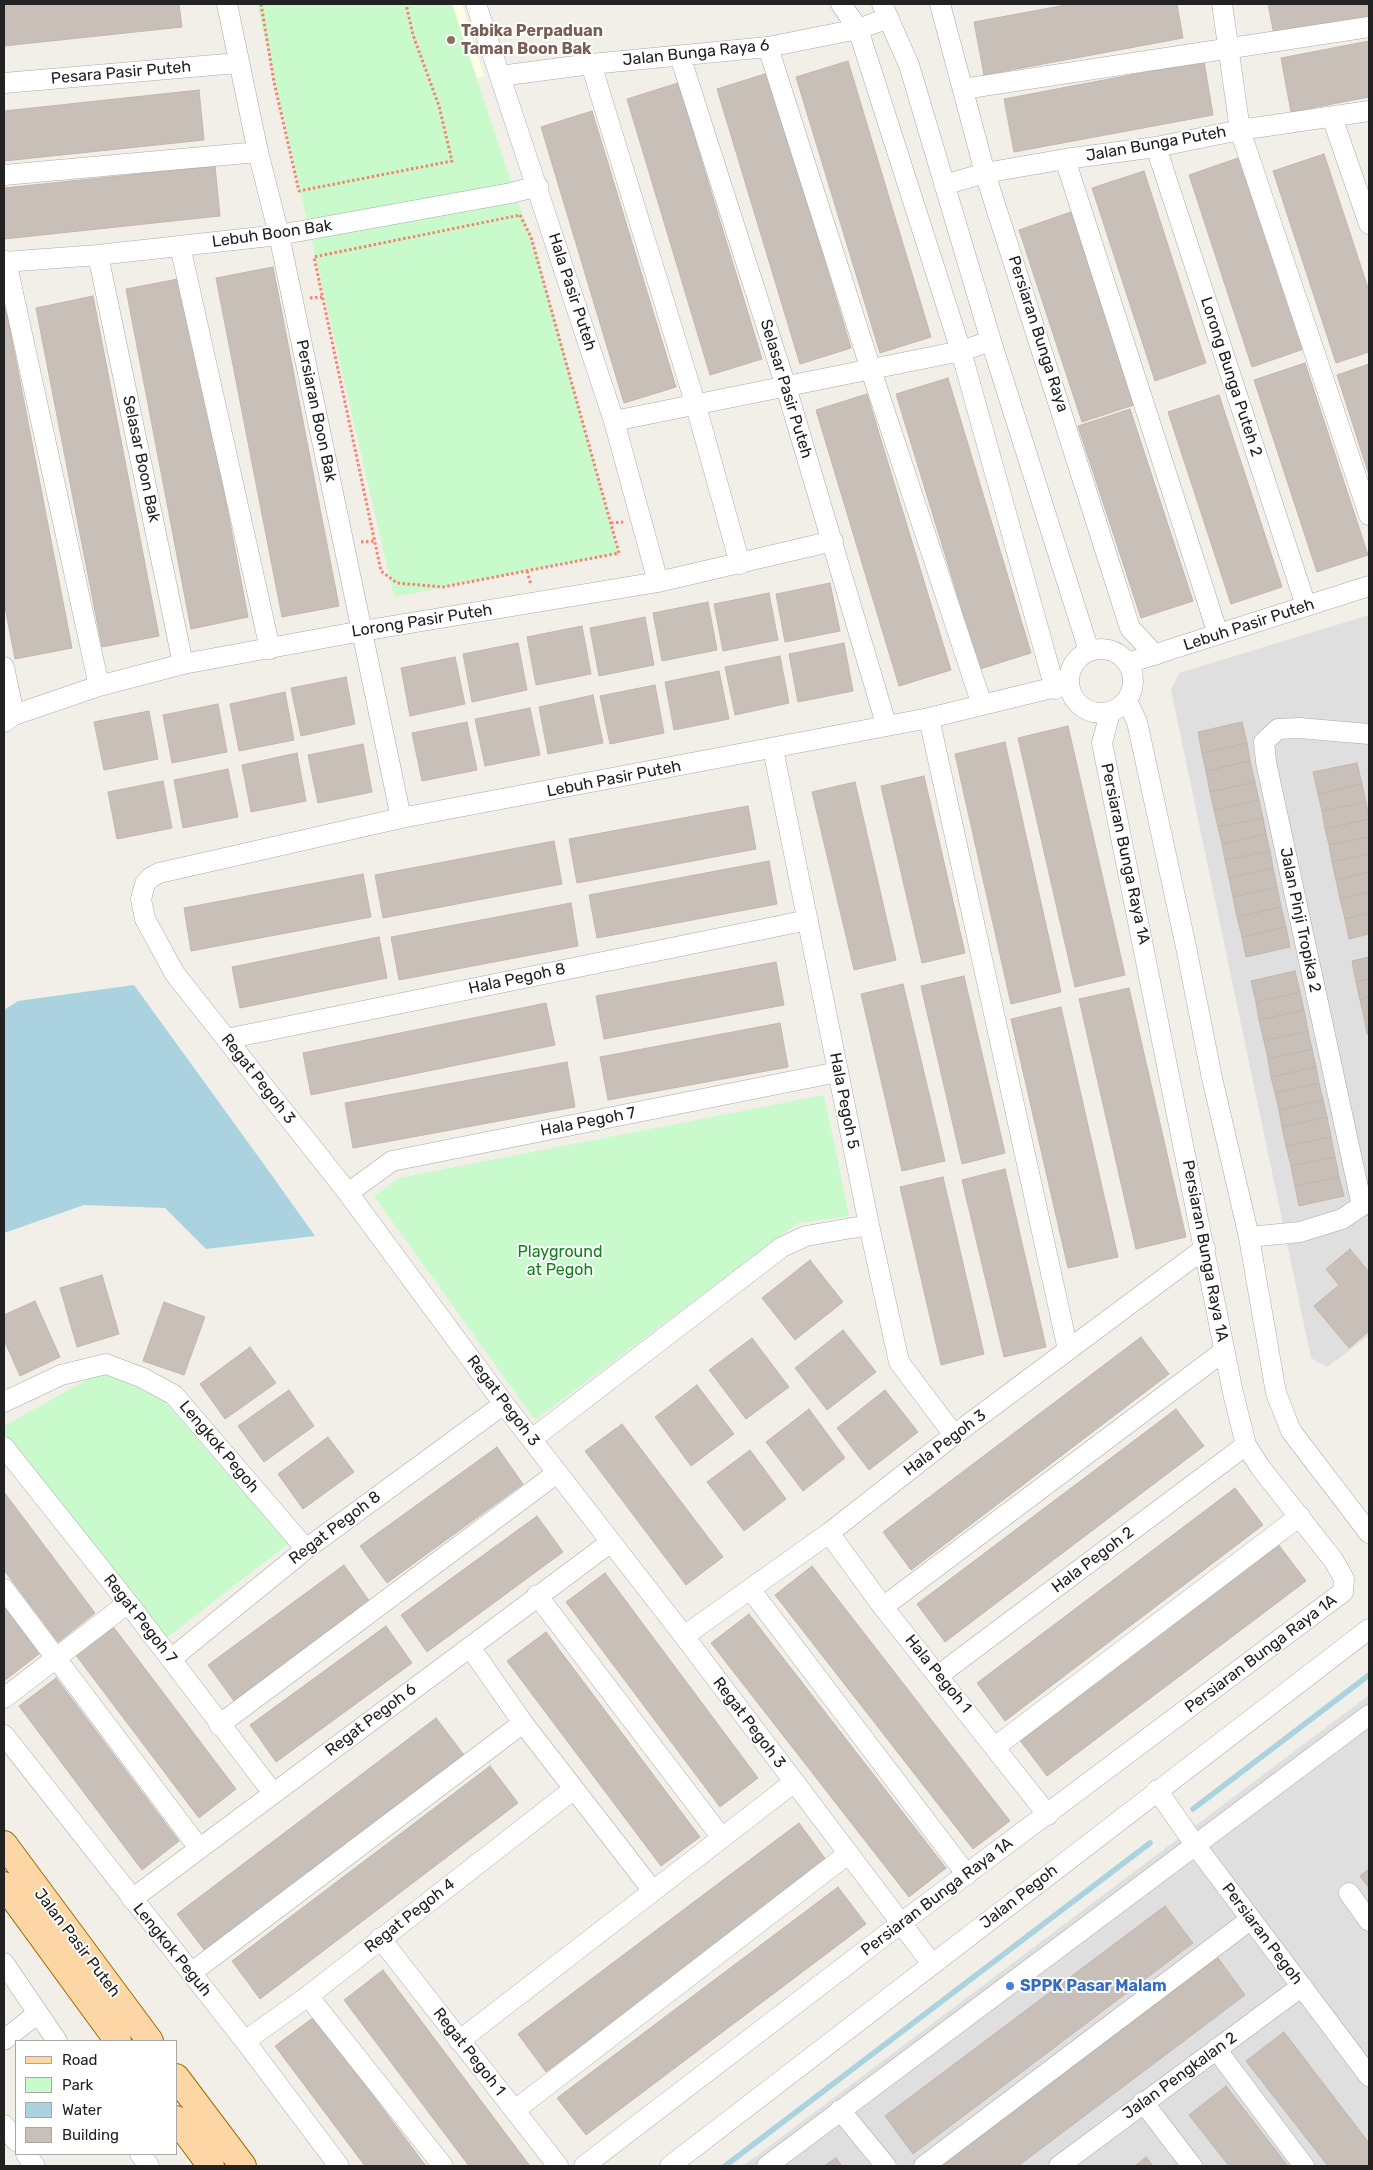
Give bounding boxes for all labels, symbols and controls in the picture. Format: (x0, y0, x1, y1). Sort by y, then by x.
place label: Tabika Perpaduan Taman Boon Bak (461, 21, 603, 59)
marker: Tabika Perpaduan Taman Boon Bak (445, 34, 457, 46)
street label: Jalan Bunga Raya 6 (622, 36, 770, 70)
street label: Pesara Pasir Puteh (50, 57, 192, 89)
street label: Jalan Bunga Puteh (1084, 122, 1228, 166)
street label: Lebuh Boon Bak (211, 216, 333, 252)
street label: Hala Pasir Puteh (544, 231, 600, 353)
street label: Persiaran Bunga Raya (1004, 253, 1072, 415)
street label: Lorong Bunga Puteh 2 (1196, 295, 1266, 459)
street label: Selasar Pasir Puteh (756, 317, 816, 461)
street label: Persiaran Boon Bak (292, 338, 340, 484)
street label: Selasar Boon Bak (118, 394, 164, 524)
street label: Lebuh Pasir Puteh (1181, 595, 1317, 655)
street label: Lorong Pasir Puteh (350, 600, 494, 642)
street label: Lebuh Pasir Puteh (545, 757, 683, 801)
street label: Persiaran Bunga Raya 1A (1096, 762, 1154, 946)
street label: Jalan Pinji Tropika 2 (1275, 846, 1325, 994)
street label: Hala Pegoh 8 (467, 959, 567, 999)
street label: Regat Pegoh 3 (217, 1030, 299, 1128)
street label: Hala Pegoh 5 (825, 1051, 863, 1151)
street label: Hala Pegoh 7 (539, 1103, 637, 1141)
street label: Persiaran Bunga Raya 1A (1178, 1158, 1232, 1344)
park label: Playground at Pegoh (518, 1242, 602, 1280)
street label: Regat Pegoh 3 (463, 1352, 543, 1450)
street label: Lengkok Pegoh (175, 1397, 263, 1497)
street label: Hala Pegoh 3 (900, 1406, 990, 1480)
street label: Regat Pegoh 8 (285, 1487, 385, 1569)
street label: Hala Pegoh 2 (1048, 1523, 1138, 1597)
street label: Regat Pegoh 7 (99, 1571, 181, 1667)
street label: Persiaran Bunga Raya 1A (1181, 1591, 1341, 1717)
street label: Hala Pegoh 1 (901, 1631, 975, 1717)
street label: Regat Pegoh 3 (709, 1674, 789, 1772)
street label: Regat Pegoh 6 (322, 1680, 420, 1760)
street label: Persiaran Bunga Raya 1A (857, 1834, 1017, 1960)
street label: Jalan Pegoh (977, 1861, 1061, 1933)
street label: Regat Pegoh 4 (361, 1875, 459, 1957)
street label: Persiaran Pegoh (1218, 1879, 1306, 1989)
street label: Jalan Pasir Puteh (30, 1885, 124, 2001)
street label: Lengkok Peguh (129, 1900, 215, 2000)
place label: SPPK Pasar Malam (1020, 1976, 1167, 1996)
marker: SPPK Pasar Malam (1004, 1980, 1016, 1992)
street label: Regat Pegoh 1 (429, 2004, 509, 2100)
street label: Jalan Pengkalan 2 (1119, 2028, 1241, 2124)
legend (15, 2040, 178, 2155)
text: Road (62, 2051, 98, 2069)
text: Park (62, 2076, 93, 2094)
text: Water (62, 2101, 102, 2119)
text: Building (62, 2126, 119, 2144)

